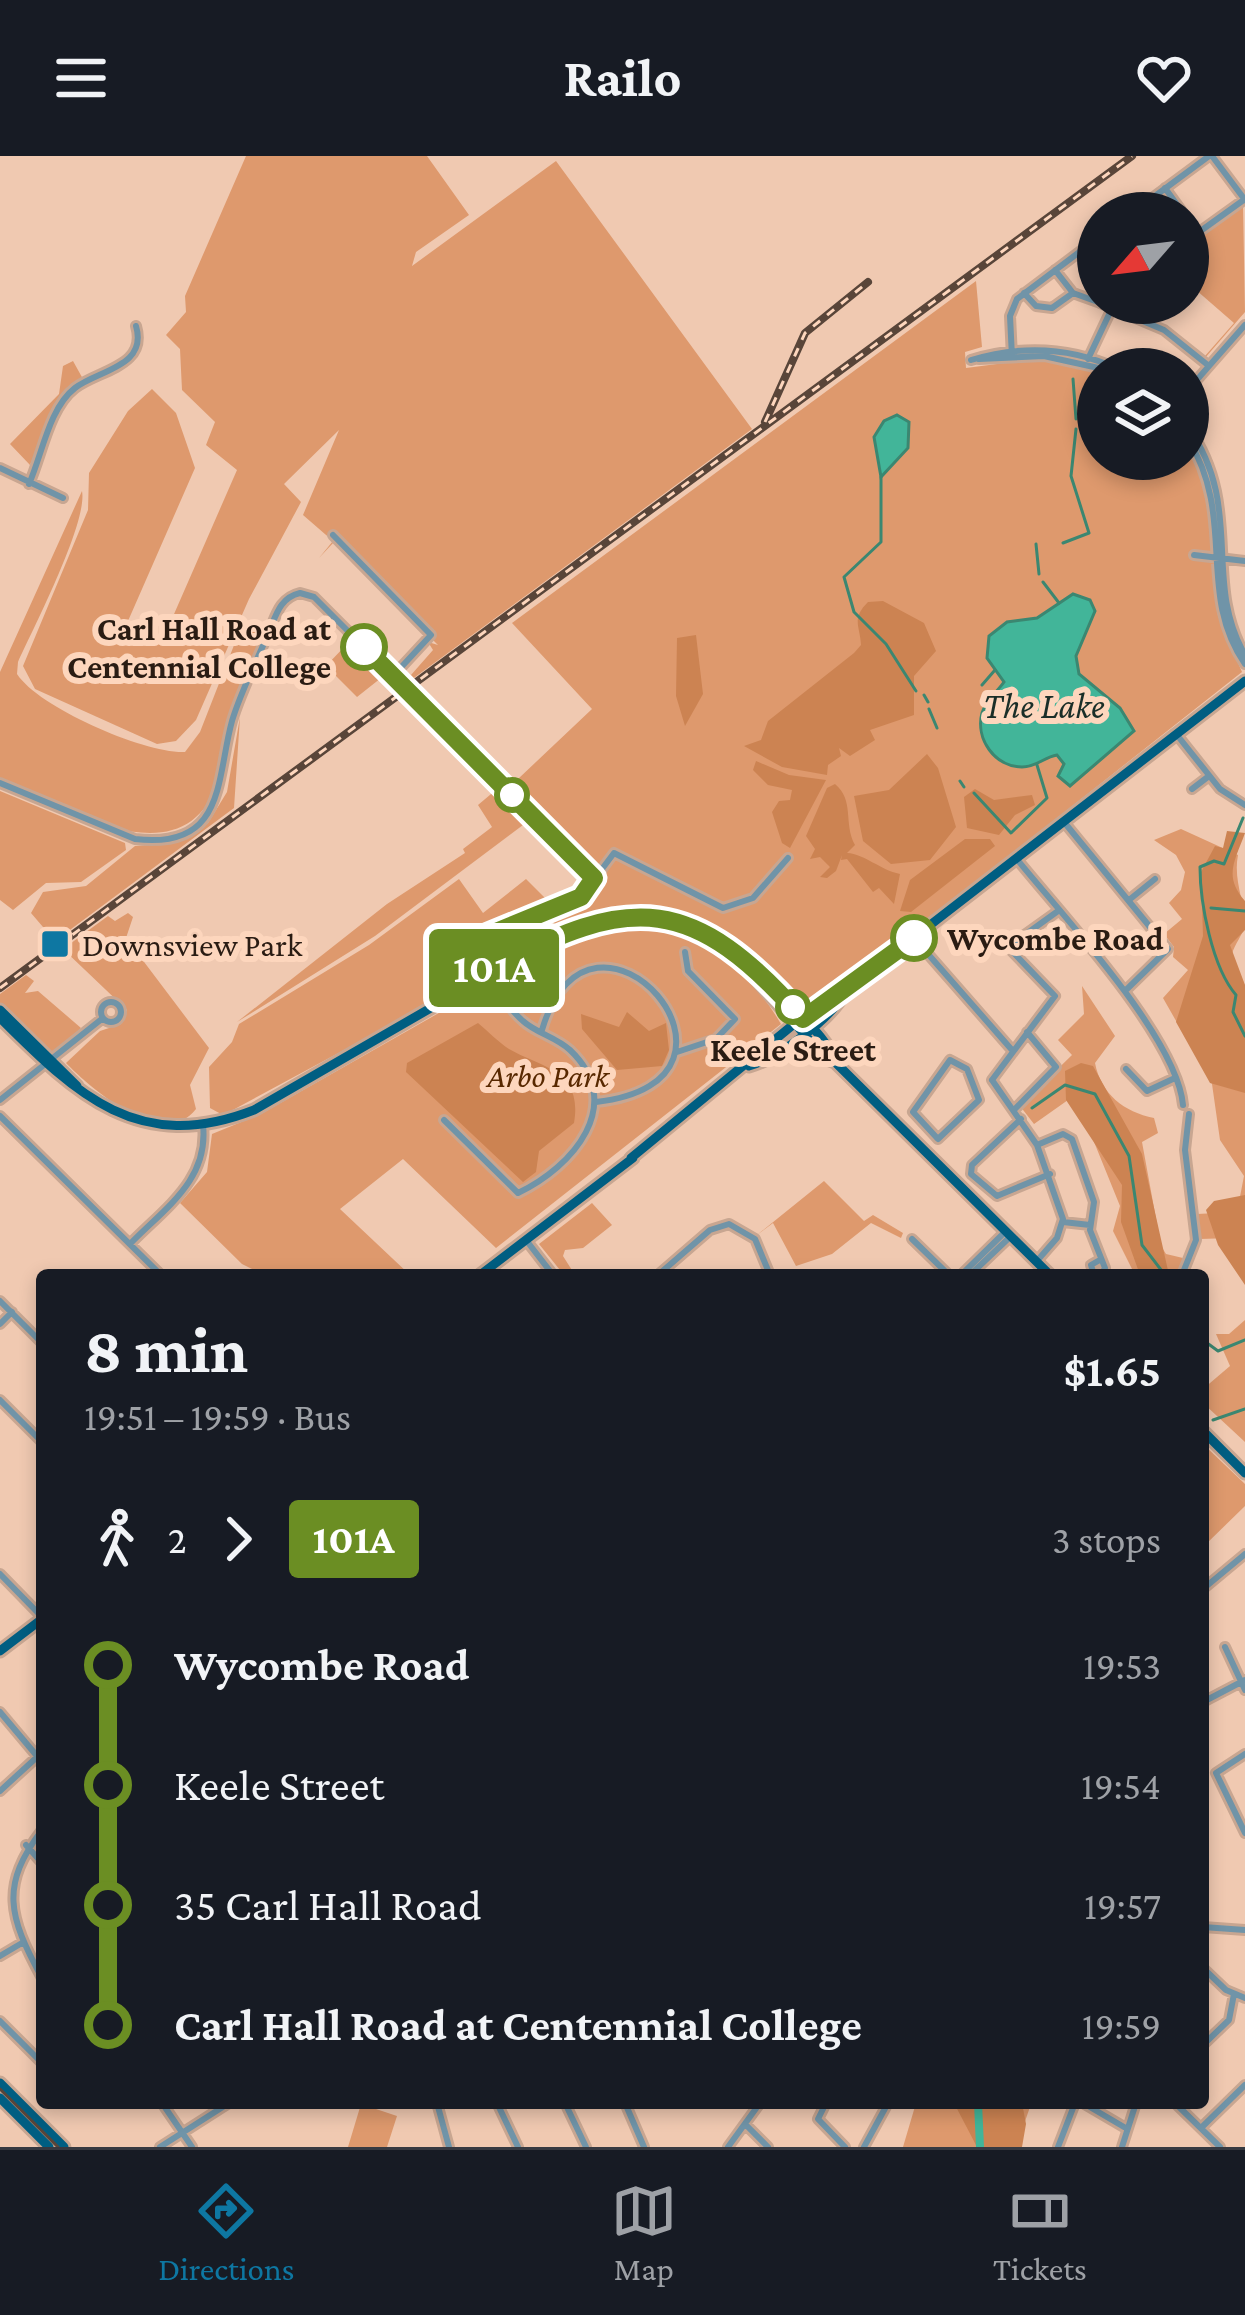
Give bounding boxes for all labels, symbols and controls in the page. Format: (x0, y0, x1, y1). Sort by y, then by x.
icon: menu (48, 45, 114, 111)
icon: heart (1131, 45, 1197, 111)
text: Railo (563, 48, 682, 108)
north arrow (1077, 192, 1209, 324)
map controls (1077, 192, 1209, 480)
button: layers (1077, 348, 1209, 480)
place label: Carl Hall Road at Centennial College (67, 610, 332, 685)
marker: Carl Hall Road at Centennial College (342, 625, 386, 669)
water label: The Lake (983, 686, 1105, 726)
unlabelled marker (496, 779, 528, 811)
marker: Wycombe Road (892, 916, 936, 960)
place label: Wycombe Road (946, 920, 1164, 957)
place label: Downsview Park (82, 926, 303, 963)
marker: Downsview Park (39, 928, 71, 960)
line badge: 101A (410, 929, 578, 1007)
text: 101A (453, 944, 535, 991)
marker: Keele Street (777, 991, 809, 1023)
place label: Keele Street (710, 1031, 877, 1068)
park label: Arbo Park (485, 1057, 611, 1094)
text: 8 min (84, 1313, 248, 1386)
text: $1.65 (1064, 1346, 1161, 1396)
text: 19:51 – 19:59 · Bus (84, 1395, 351, 1438)
icon: walk (84, 1506, 150, 1572)
icon: forward (205, 1506, 271, 1572)
text: 101A (313, 1515, 395, 1562)
text: 2 (168, 1518, 187, 1561)
text: 3 stops (1052, 1518, 1161, 1561)
text: Wycombe Road (174, 1640, 469, 1690)
text: 19:53 (1083, 1644, 1161, 1687)
text: Keele Street (174, 1760, 384, 1810)
text: 19:54 (1081, 1764, 1161, 1807)
text: 35 Carl Hall Road (174, 1880, 482, 1930)
text: 19:57 (1084, 1884, 1161, 1927)
text: Carl Hall Road at Centennial College (174, 2000, 862, 2050)
text: 19:59 (1082, 2004, 1161, 2047)
tab: Directions (158, 2178, 295, 2287)
tab: Map (611, 2178, 677, 2287)
tab: Tickets (993, 2178, 1087, 2287)

